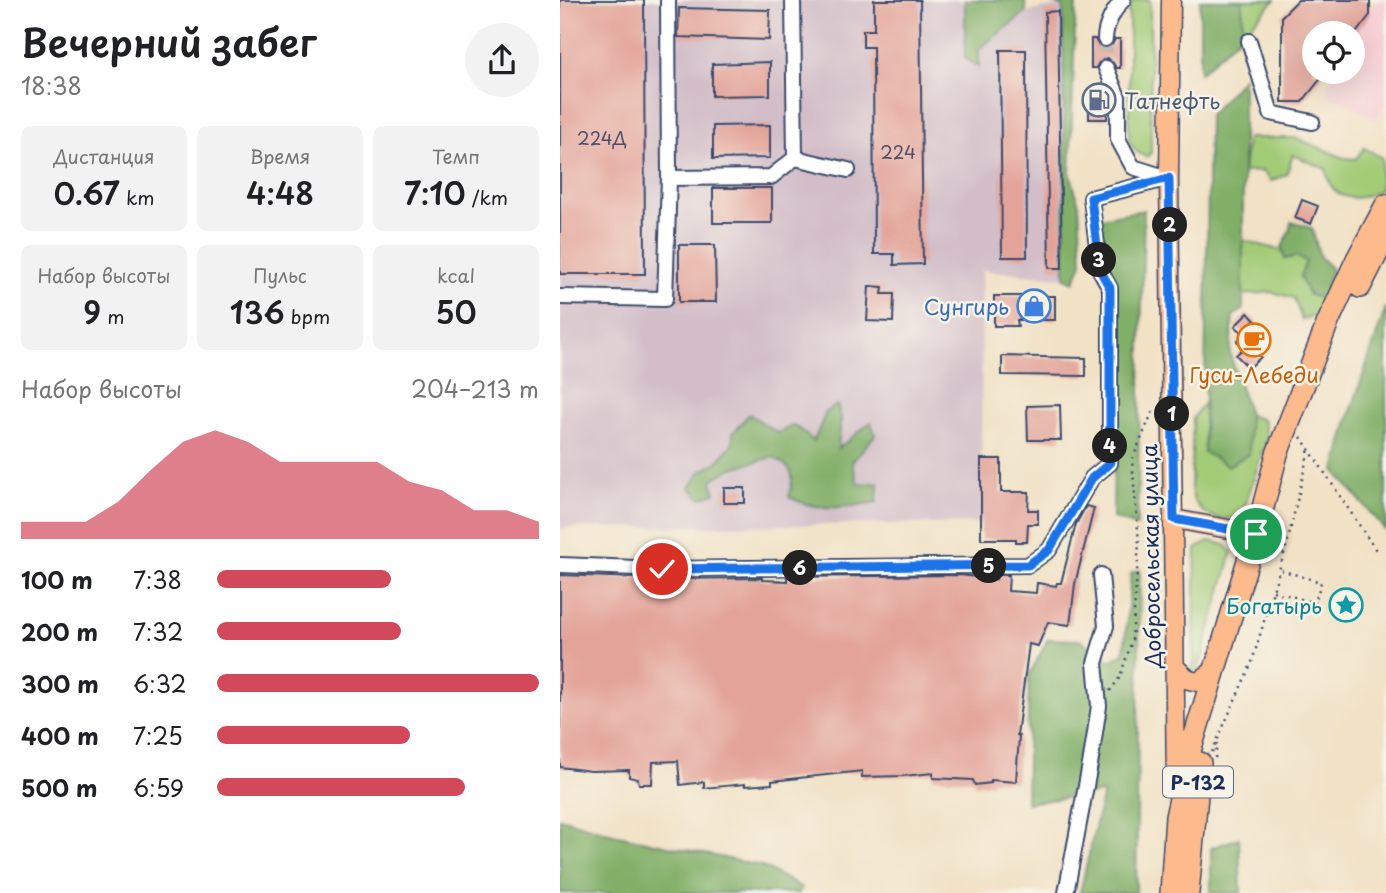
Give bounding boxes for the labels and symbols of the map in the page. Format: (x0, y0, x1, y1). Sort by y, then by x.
fuel station icon: Татнефть (1080, 81, 1118, 119)
place label: Татнефть (1124, 84, 1220, 116)
house number: 224Д (577, 124, 627, 151)
house number: 224 (880, 138, 916, 165)
pin: 2 (1152, 208, 1188, 243)
pin: 3 (1082, 243, 1116, 278)
shop icon: Сунгирь (1015, 287, 1053, 325)
place label: Сунгирь (924, 290, 1009, 322)
cafe icon: Гуси-Лебеди (1235, 321, 1273, 359)
place label: Гуси-Лебеди (1189, 358, 1319, 390)
pin: 1 (1154, 396, 1190, 432)
pin: 4 (1092, 428, 1128, 464)
street label: Добросельская улица (1132, 443, 1168, 669)
pin (1226, 504, 1286, 564)
pin (632, 539, 692, 599)
pin: 5 (972, 548, 1006, 584)
pin: 6 (782, 550, 818, 586)
place icon: Богатырь (1327, 586, 1365, 624)
place label: Богатырь (1226, 589, 1322, 621)
road number: Р-132 (1163, 766, 1233, 797)

